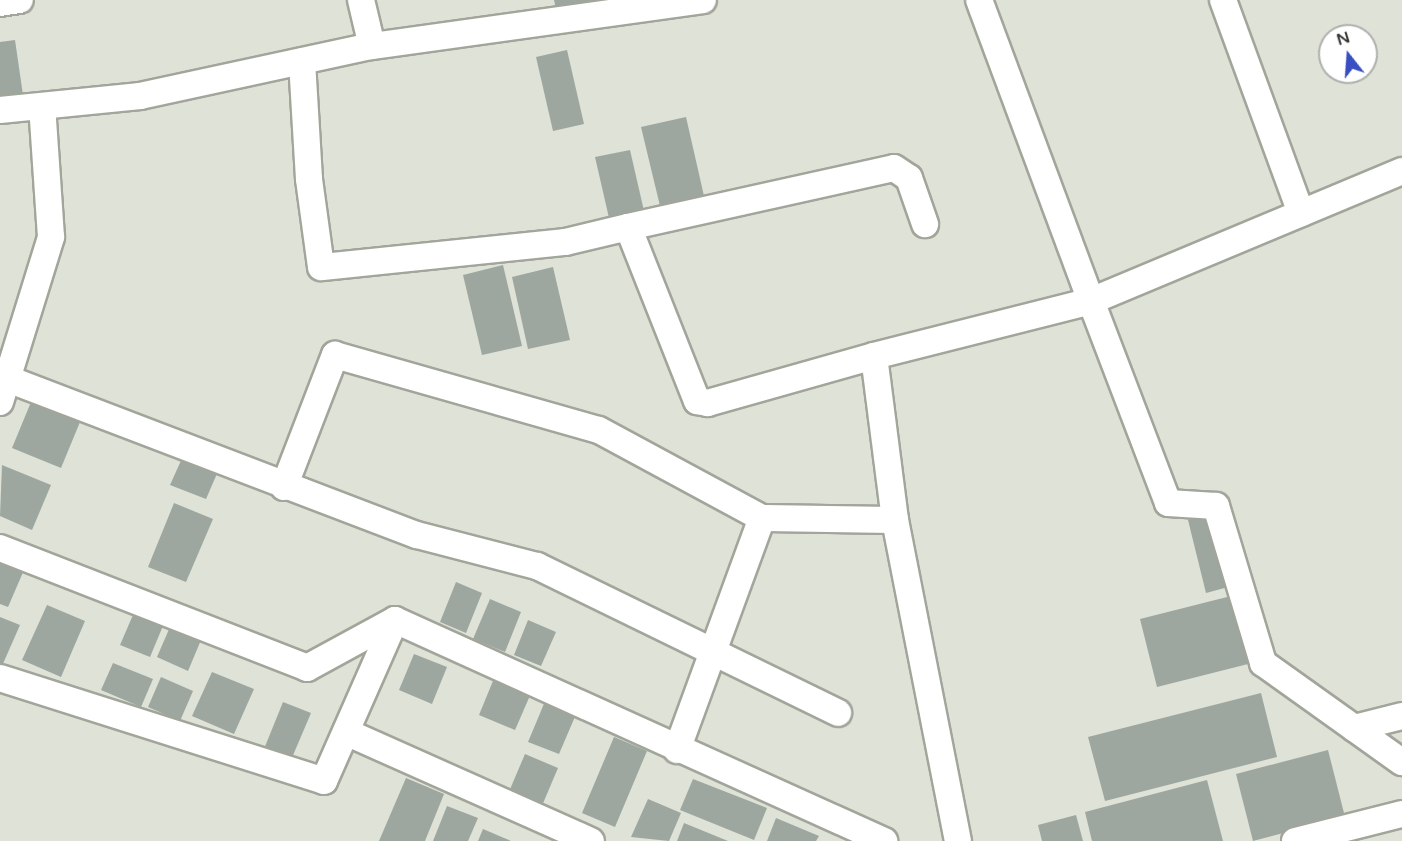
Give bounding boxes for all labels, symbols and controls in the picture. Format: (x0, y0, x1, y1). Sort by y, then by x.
north arrow (1318, 24, 1378, 84)
text: N (1334, 27, 1352, 50)

